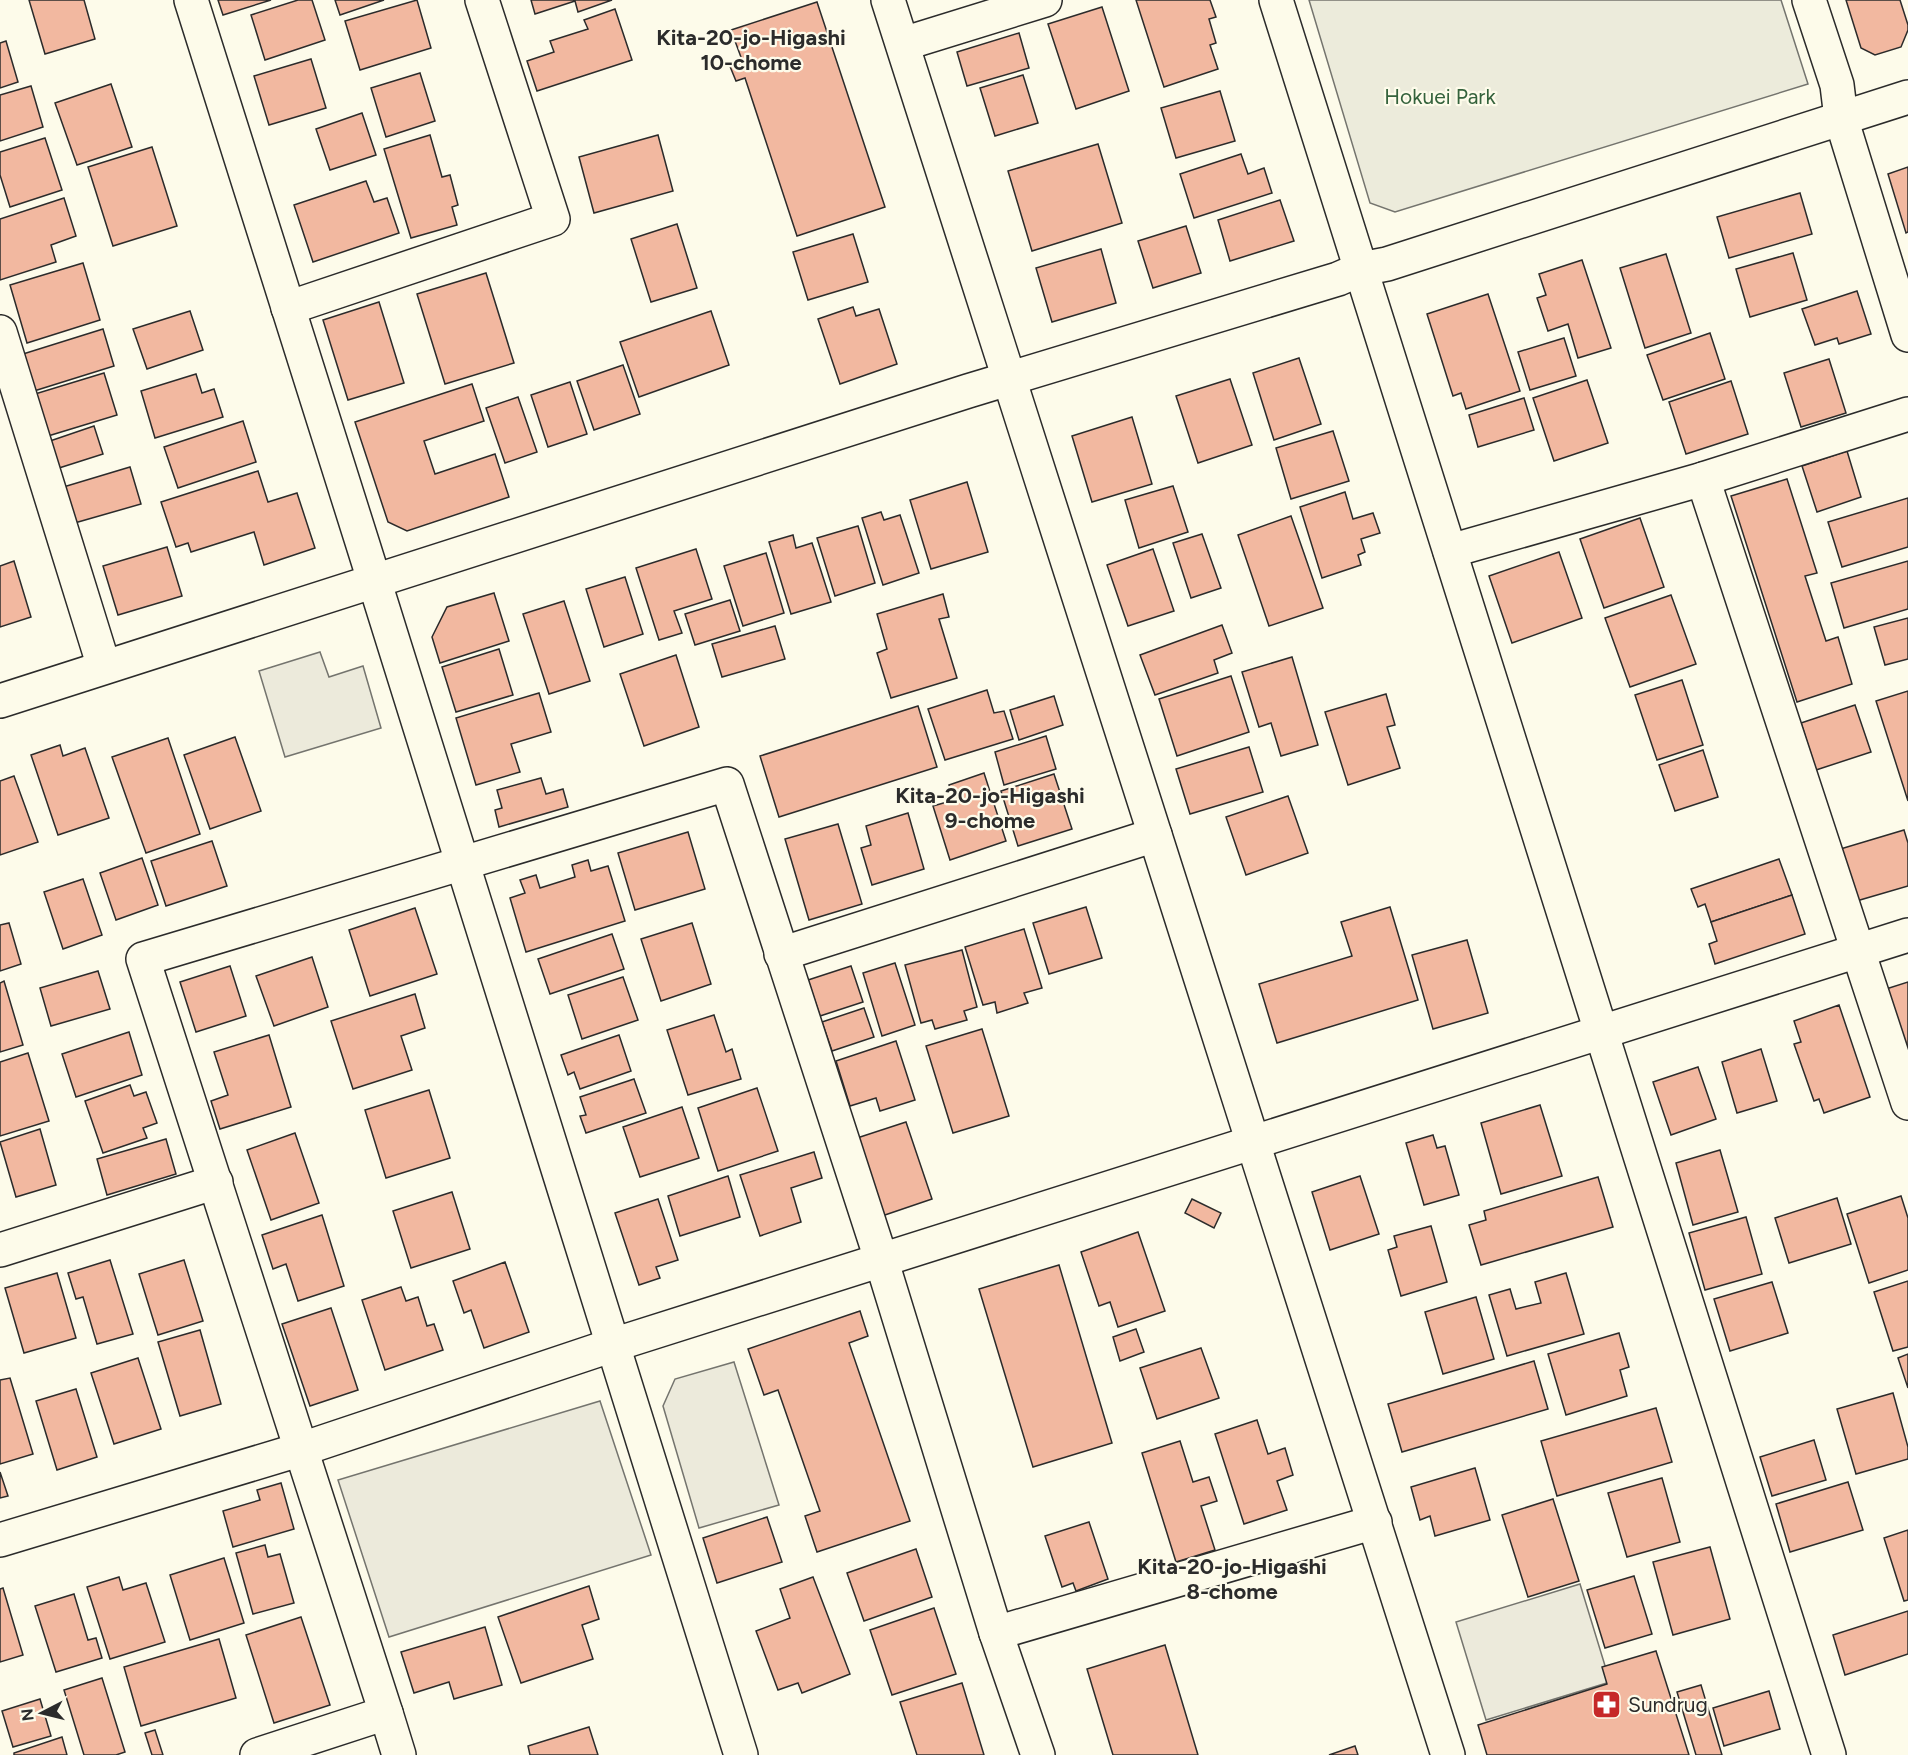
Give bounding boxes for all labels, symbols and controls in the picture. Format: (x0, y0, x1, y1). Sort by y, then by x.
district label: Kita-20-jo-Higashi 10-chome (656, 24, 846, 76)
park label: Hokuei Park (1384, 84, 1496, 109)
district label: Kita-20-jo-Higashi 9-chome (895, 782, 1085, 834)
district label: Kita-20-jo-Higashi 8-chome (1137, 1553, 1327, 1605)
north arrow (12, 1683, 72, 1743)
pharmacy icon: Sundrug (1591, 1689, 1623, 1721)
place label: Sundrug (1628, 1692, 1708, 1717)
text: N (17, 1707, 38, 1722)

